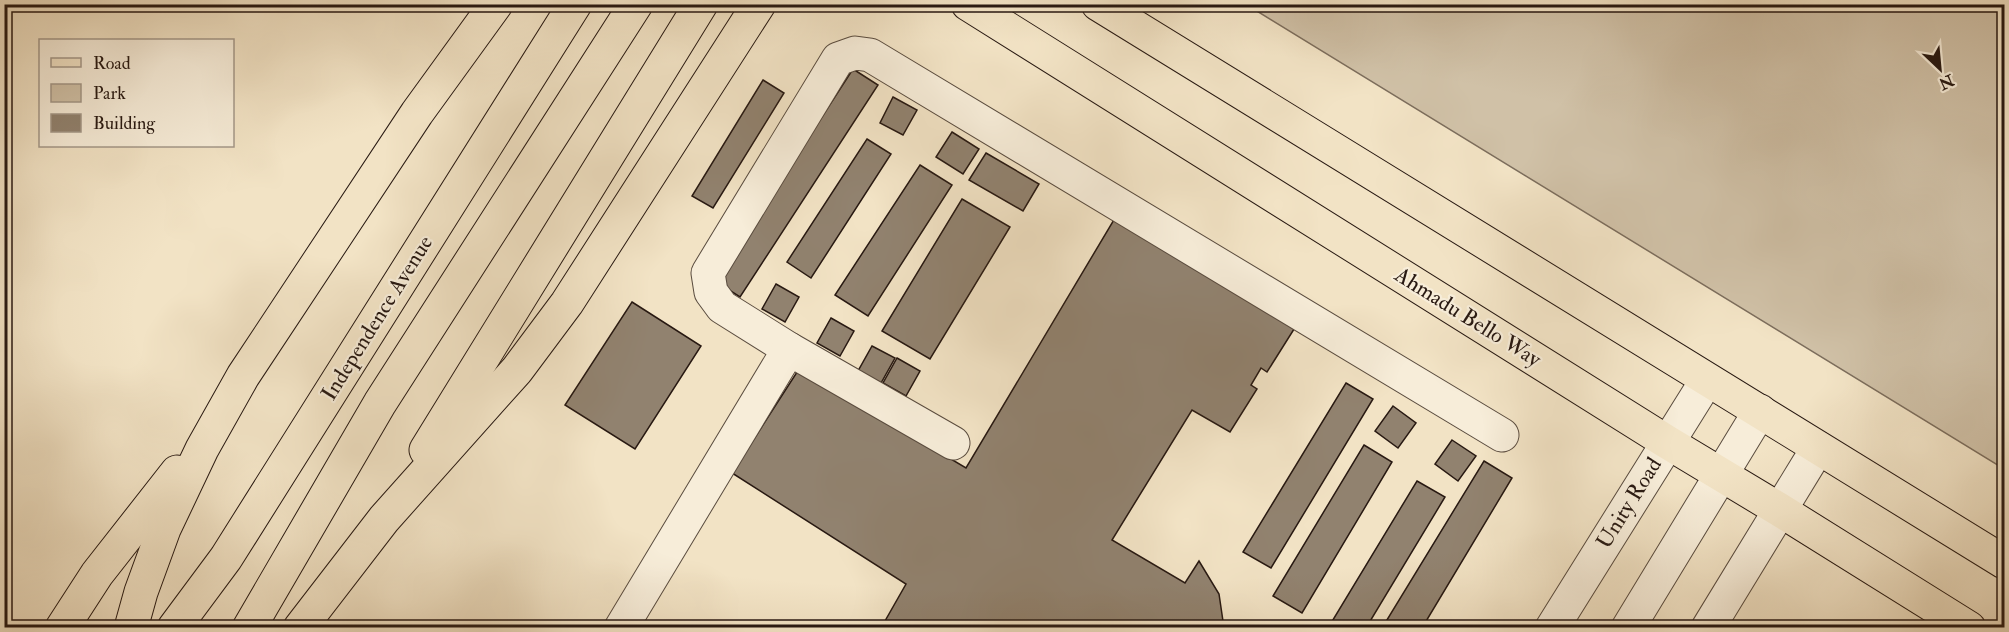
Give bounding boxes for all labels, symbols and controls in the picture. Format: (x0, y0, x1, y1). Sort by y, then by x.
legend (39, 39, 234, 147)
north arrow (1910, 39, 1970, 99)
text: Road (93, 52, 131, 75)
text: N (1935, 69, 1958, 94)
text: Park (93, 82, 126, 105)
text: Building (93, 112, 156, 135)
street label: Independence Avenue (315, 230, 440, 406)
street label: Ahmadu Bello Way (1389, 260, 1547, 373)
street label: Unity Road (1590, 452, 1668, 554)

